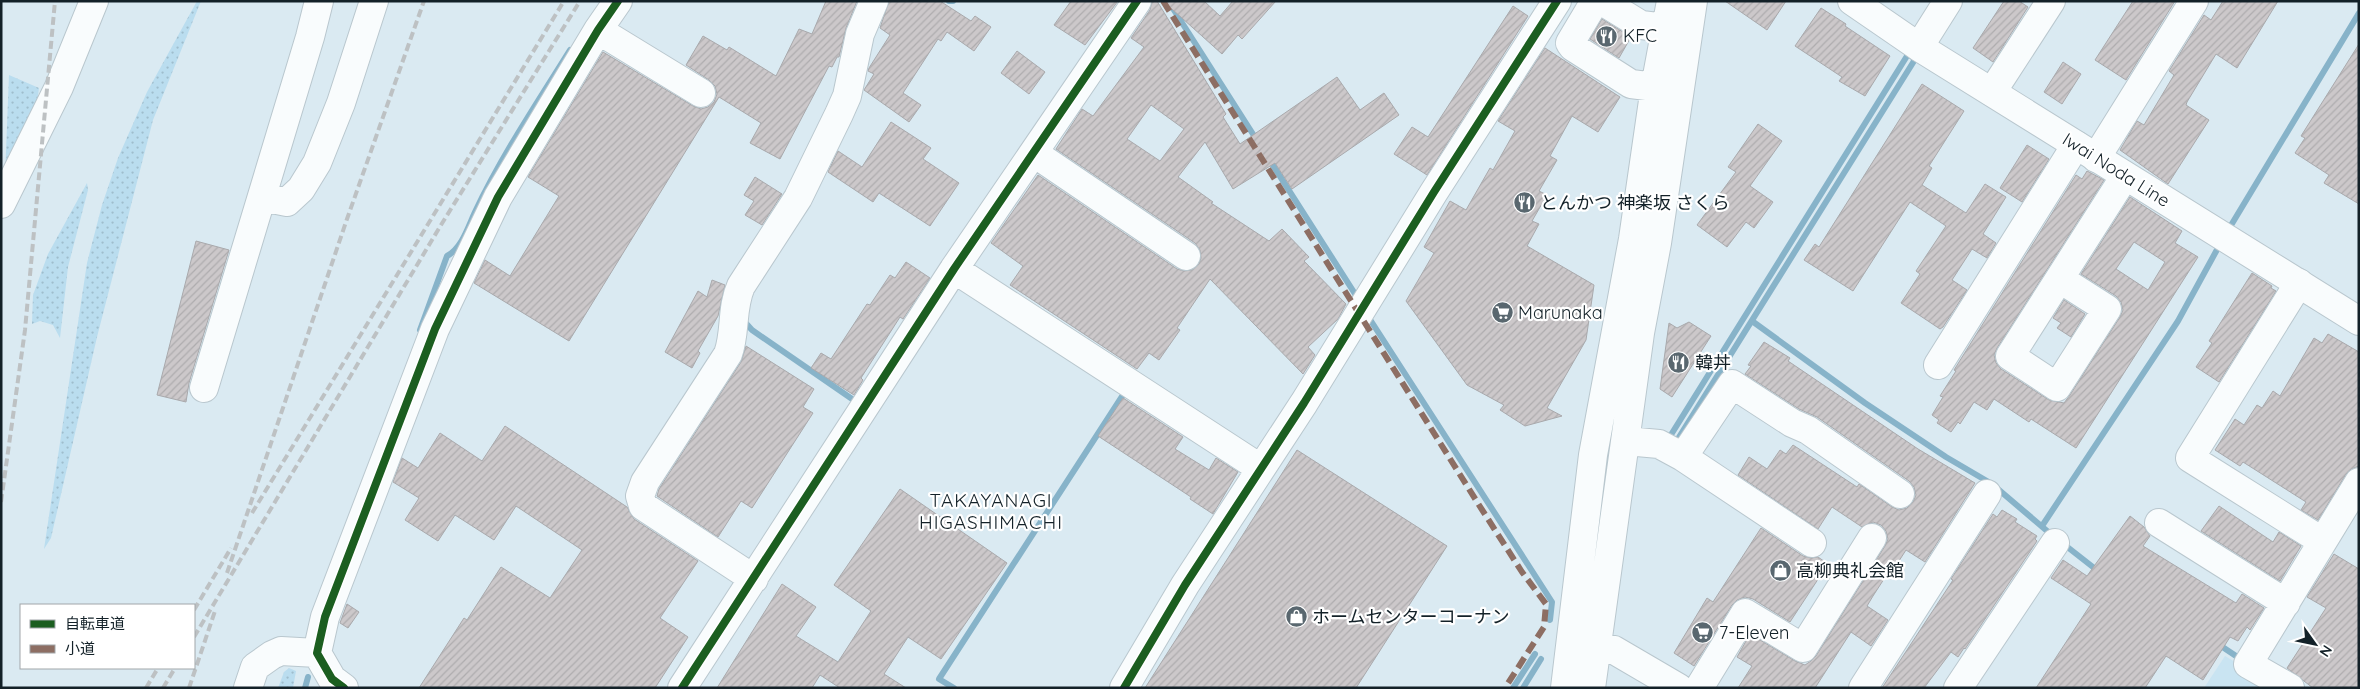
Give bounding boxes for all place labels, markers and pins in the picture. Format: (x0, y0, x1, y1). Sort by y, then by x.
restaurant icon: KFC (1595, 24, 1619, 48)
place label: KFC (1623, 24, 1657, 47)
restaurant icon: とんかつ 神楽坂 さくら (1512, 191, 1536, 215)
place label: とんかつ 神楽坂 さくら (1540, 191, 1730, 214)
supermarket icon: Marunaka (1490, 301, 1514, 325)
place label: Marunaka (1518, 301, 1603, 324)
restaurant icon: 韓丼 (1667, 351, 1691, 375)
place label: 韓丼 (1695, 351, 1731, 374)
shop icon: 高柳典礼会館 (1768, 559, 1792, 583)
place label: 高柳典礼会館 (1796, 559, 1904, 582)
shop icon: ホームセンターコーナン (1284, 605, 1308, 629)
place label: ホームセンターコーナン (1312, 605, 1509, 628)
supermarket icon: 7-Eleven (1691, 621, 1715, 645)
place label: 7-Eleven (1719, 621, 1790, 644)

